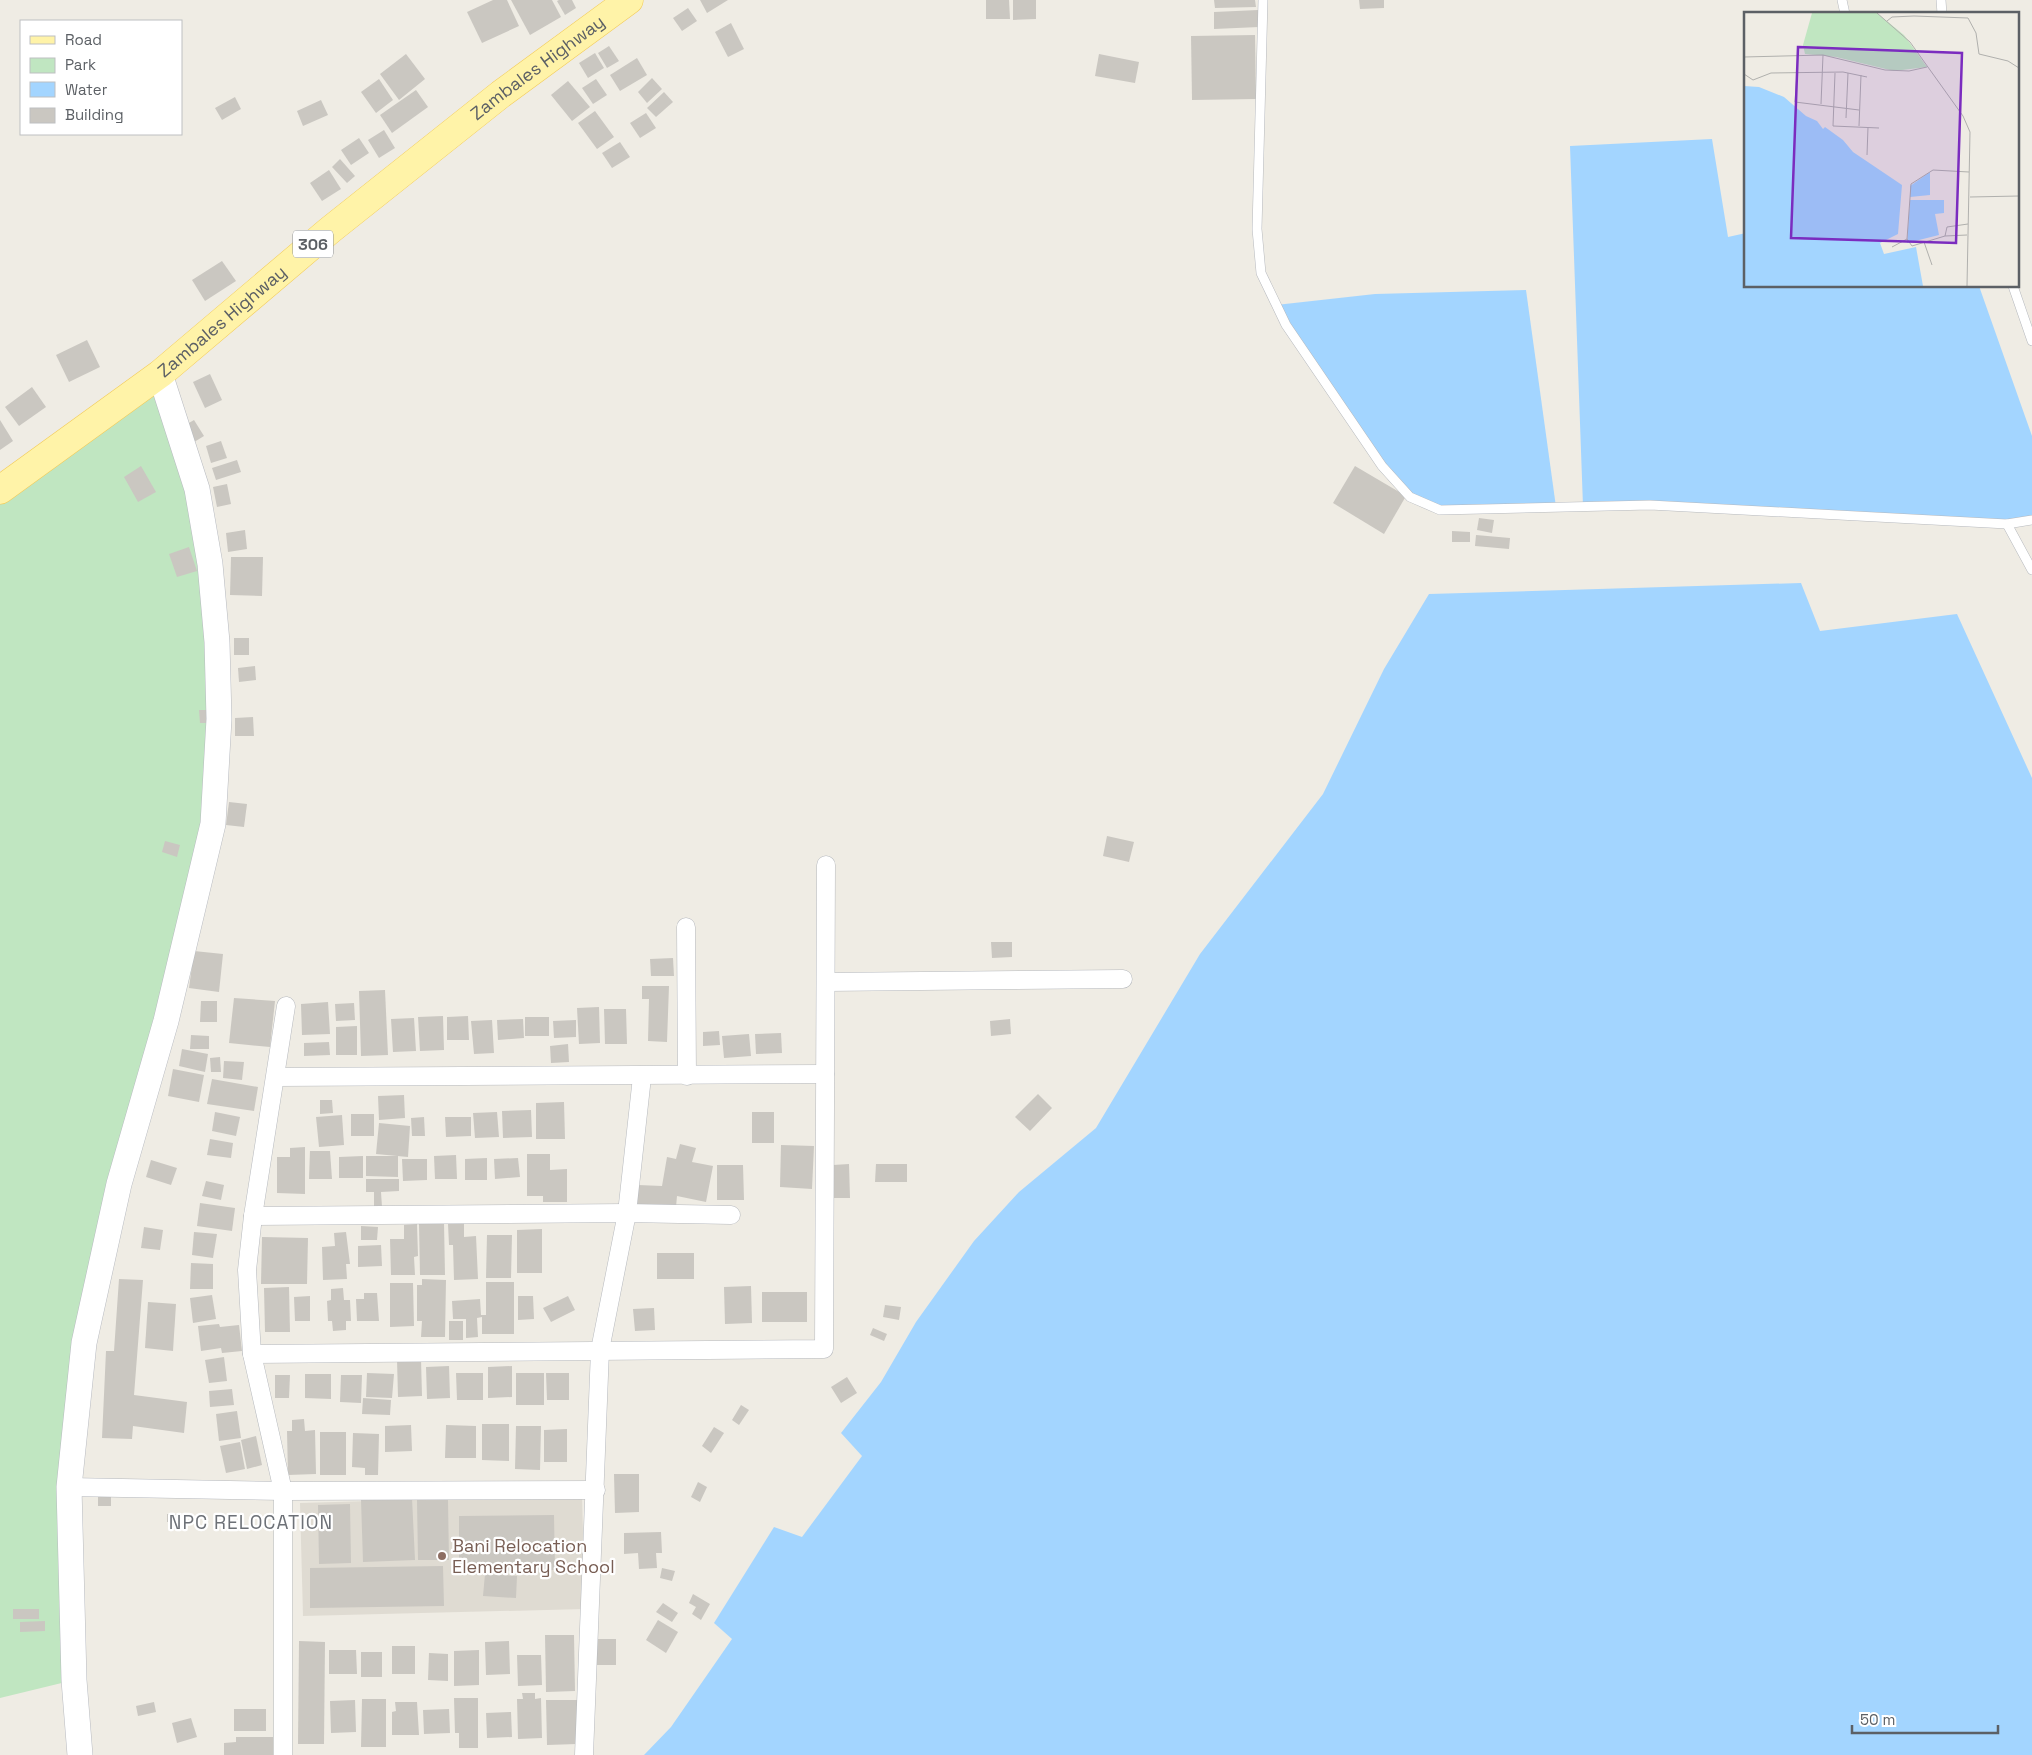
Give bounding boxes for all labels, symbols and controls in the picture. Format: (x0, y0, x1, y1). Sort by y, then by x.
street label: Zambales Highway (466, 10, 609, 125)
inset map (1744, 12, 2020, 288)
legend (20, 20, 182, 135)
text: Road (65, 30, 102, 49)
text: Park (65, 55, 96, 74)
text: Water (65, 80, 108, 99)
text: Building (65, 105, 124, 124)
road number: 306 (293, 230, 333, 258)
street label: Zambales Highway (153, 260, 291, 382)
district label: NPC RELOCATION (169, 1510, 333, 1535)
place label: Bani Relocation Elementary School (452, 1534, 615, 1578)
marker: Bani Relocation Elementary School (436, 1550, 448, 1562)
scale bar (1852, 1702, 1998, 1734)
text: 50 m (1860, 1710, 1895, 1729)

